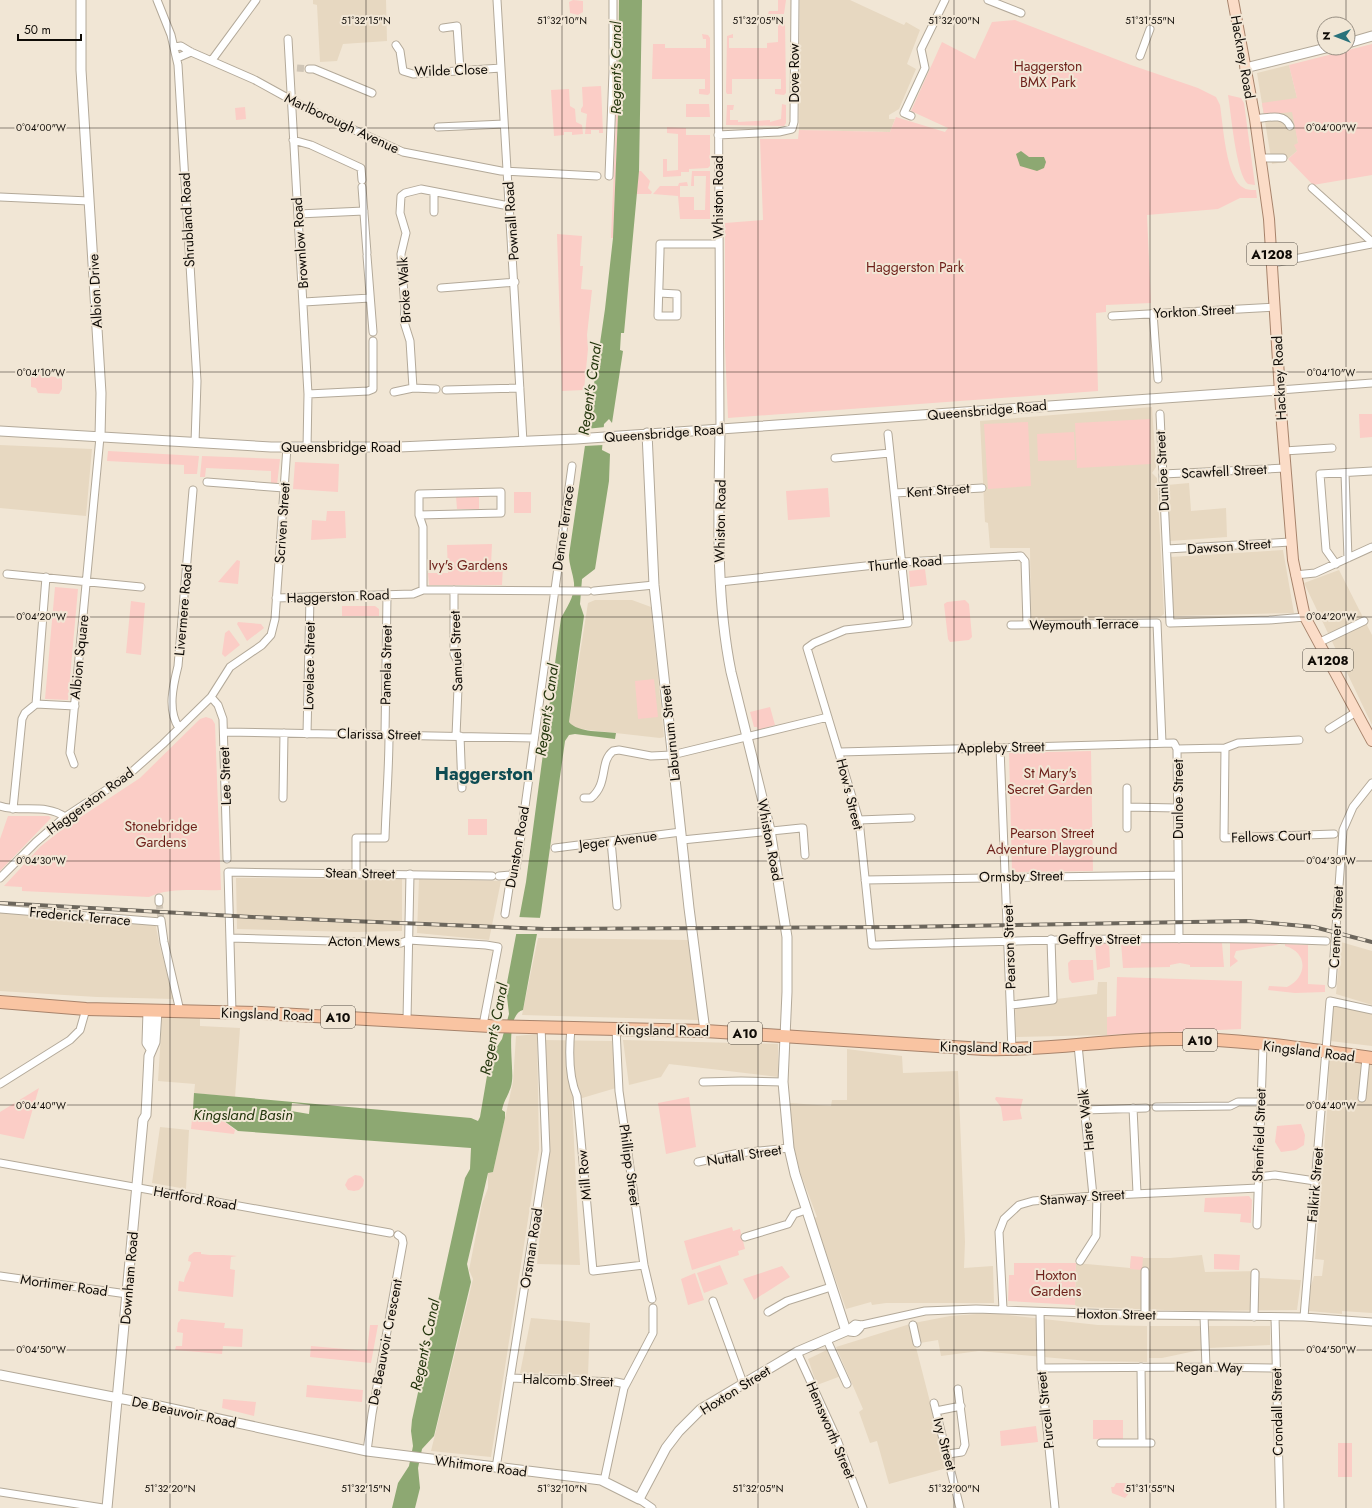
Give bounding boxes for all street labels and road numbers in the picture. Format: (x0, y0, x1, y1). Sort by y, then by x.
street label: Hackney Road (1226, 14, 1260, 100)
street label: Dove Row (784, 43, 804, 103)
street label: Wilde Close (414, 59, 488, 81)
street label: Marlborough Avenue (281, 88, 403, 158)
street label: Whiston Road (708, 155, 728, 239)
street label: Shrubland Road (175, 172, 199, 268)
street label: Pownall Road (498, 181, 524, 261)
street label: Brownlow Road (287, 197, 313, 289)
road number: A1208 (1247, 243, 1297, 265)
street label: Albion Drive (83, 253, 107, 329)
street label: Broke Walk (392, 256, 416, 323)
street label: Yorkton Street (1153, 299, 1236, 323)
street label: Hackney Road (1267, 335, 1291, 421)
street label: Queensbridge Road (926, 395, 1048, 425)
street label: Queensbridge Road (604, 419, 724, 447)
street label: Dunloe Street (1150, 430, 1174, 511)
street label: Queensbridge Road (281, 437, 401, 457)
street label: Scawfell Street (1181, 459, 1268, 483)
street label: Kent Street (906, 478, 971, 502)
street label: Whiston Road (709, 479, 731, 563)
street label: Scriven Street (269, 481, 295, 564)
street label: Denne Terrace (547, 484, 579, 572)
street label: Dawson Street (1186, 533, 1272, 559)
street label: Thurtle Road (867, 550, 943, 576)
street label: Livermere Road (169, 563, 197, 657)
street label: Haggerston Road (286, 584, 390, 608)
street label: Samuel Street (445, 610, 467, 692)
street label: Weymouth Terrace (1029, 613, 1139, 635)
street label: Albion Square (65, 614, 93, 700)
street label: Lovelace Street (298, 621, 320, 710)
street label: Pamela Street (375, 624, 397, 705)
road number: A1208 (1303, 649, 1353, 671)
street label: Laburnum Street (655, 683, 685, 782)
street label: Clarissa Street (337, 723, 422, 745)
street label: Appleby Street (957, 736, 1045, 758)
street label: Lee Street (214, 746, 236, 805)
street label: How's Street (831, 756, 869, 832)
street label: Dunloe Street (1168, 758, 1188, 839)
street label: Haggerston Road (42, 763, 138, 839)
street label: Whiston Road (752, 797, 788, 883)
street label: Dunston Road (500, 805, 534, 889)
street label: Jeger Avenue (576, 825, 658, 855)
street label: Fellows Court (1231, 825, 1312, 847)
street label: Stean Street (325, 862, 396, 884)
street label: Ormsby Street (979, 865, 1064, 887)
street label: Cremer Street (1324, 885, 1348, 968)
street label: Frederick Terrace (28, 902, 132, 930)
street label: Pearson Street (998, 904, 1020, 989)
street label: Geffrye Street (1058, 929, 1141, 949)
street label: Acton Mews (328, 931, 400, 951)
street label: Kingsland Road (221, 1002, 313, 1026)
road number: A10 (321, 1006, 355, 1028)
street label: Kingsland Road (617, 1019, 709, 1041)
road number: A10 (728, 1022, 762, 1044)
road number: A10 (1183, 1029, 1217, 1051)
street label: Kingsland Road (1262, 1035, 1356, 1067)
street label: Kingsland Road (940, 1036, 1032, 1058)
street label: Shenfield Street (1247, 1087, 1271, 1182)
street label: Hare Walk (1073, 1088, 1099, 1152)
street label: Phillipp Street (614, 1123, 646, 1208)
street label: Nuttall Street (705, 1139, 784, 1171)
street label: Falkirk Street (1302, 1146, 1328, 1223)
street label: Mill Row (572, 1149, 596, 1201)
street label: Hertford Road (152, 1181, 238, 1215)
street label: Stanway Street (1039, 1184, 1126, 1210)
street label: Orsman Road (515, 1206, 547, 1290)
street label: Downham Road (115, 1231, 143, 1325)
street label: Mortimer Road (19, 1269, 109, 1301)
street label: De Beauvoir Crescent (363, 1277, 407, 1407)
street label: Hoxton Street (1076, 1303, 1156, 1325)
street label: Regan Way (1176, 1356, 1243, 1378)
street label: Hoxton Street (696, 1360, 774, 1419)
street label: Crondall Street (1266, 1367, 1288, 1456)
street label: Halcomb Street (522, 1368, 614, 1392)
street label: Purcell Street (1031, 1370, 1059, 1449)
street label: Hemsworth Street (802, 1378, 861, 1482)
street label: De Beauvoir Road (130, 1391, 238, 1433)
street label: Ivy Street (928, 1415, 962, 1473)
street label: Whitmore Road (434, 1450, 528, 1482)

